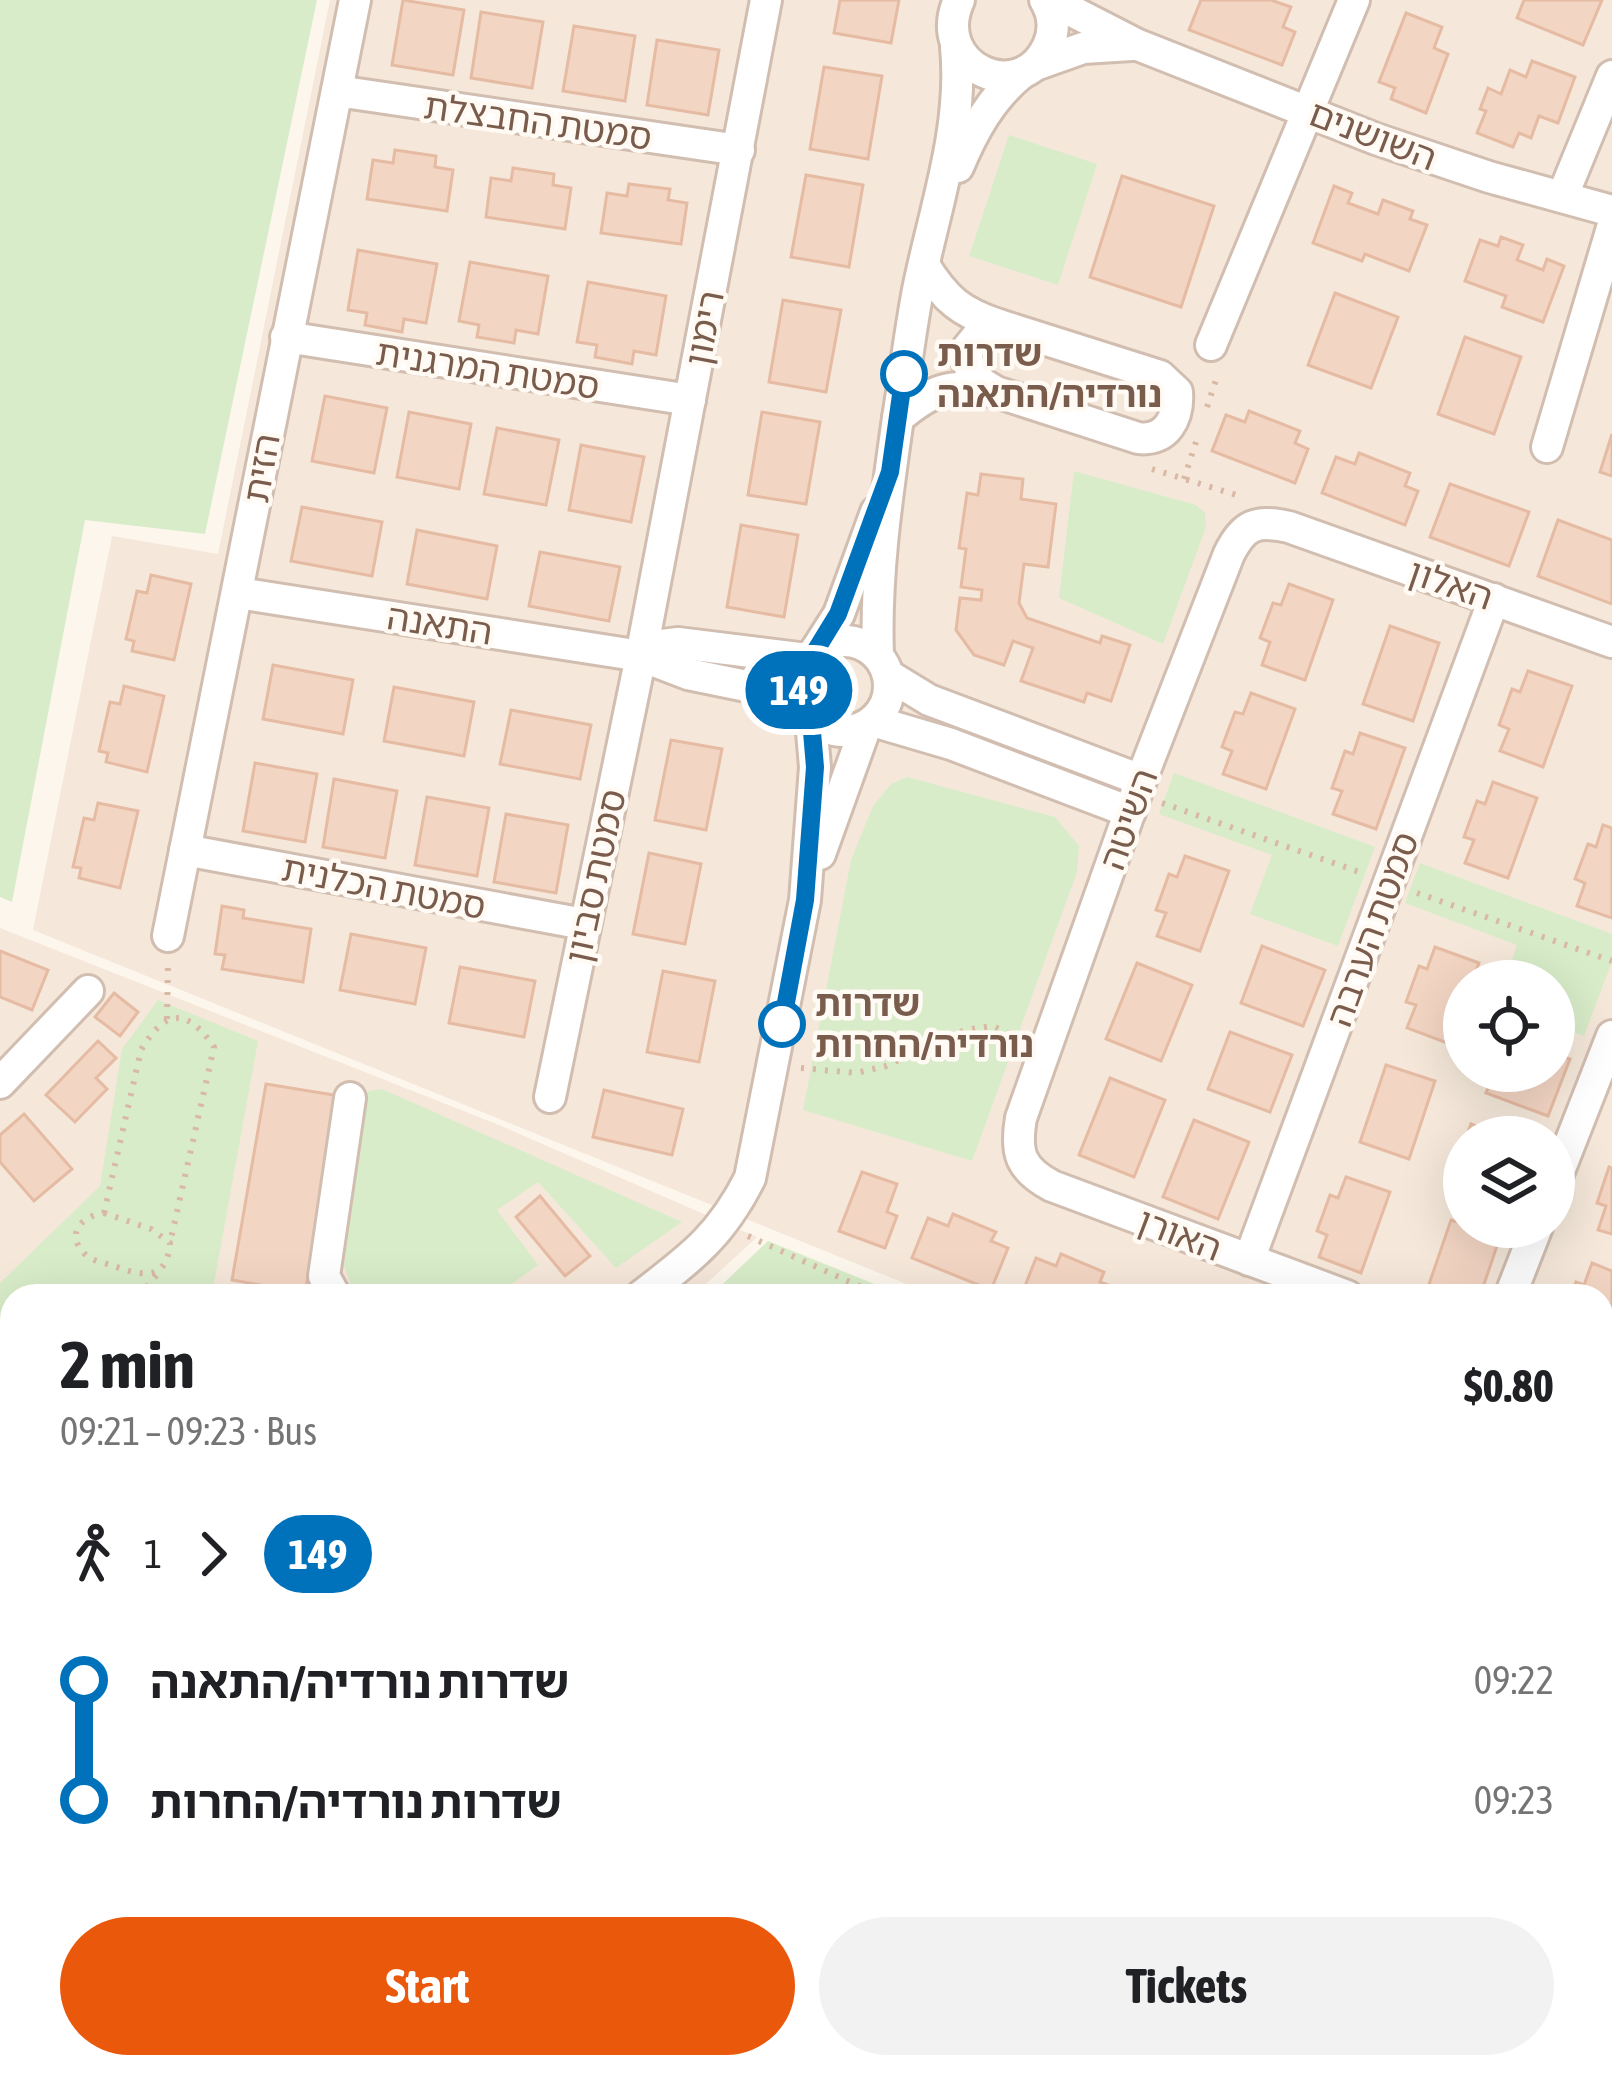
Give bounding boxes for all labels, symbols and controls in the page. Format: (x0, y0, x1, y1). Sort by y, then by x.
street label: סמטת החבצלת (421, 84, 655, 158)
street label: השושנים (1303, 92, 1443, 178)
street label: רימון (676, 287, 732, 369)
street label: סמטת המרגנית (373, 331, 603, 407)
place label: שדרות נורדיה/התאנה (937, 332, 1162, 415)
marker: שדרות נורדיה/התאנה (882, 352, 926, 396)
street label: הזית (234, 430, 288, 506)
street label: האלון (1403, 550, 1499, 618)
street label: התאנה (384, 595, 496, 653)
line badge: 149 (730, 651, 868, 729)
text: 149 (769, 666, 829, 714)
street label: השיטה (1090, 763, 1166, 875)
street label: סמטת סביון (556, 785, 634, 967)
street label: סמטת הערבה (1317, 826, 1427, 1032)
street label: סמטת הכלנית (278, 847, 490, 927)
map controls (1443, 960, 1575, 1248)
button: locate (1443, 960, 1575, 1092)
place label: שדרות נורדיה/החרות (815, 982, 1034, 1065)
marker: שדרות נורדיה/החרות (760, 1002, 804, 1046)
button: layers (1443, 1116, 1575, 1248)
street label: האורן (1132, 1199, 1228, 1269)
text: 2 min (60, 1326, 195, 1402)
text: $0.80 (1464, 1360, 1554, 1412)
text: 09:21 – 09:23 · Bus (60, 1409, 317, 1453)
icon: walk (60, 1521, 126, 1587)
icon: forward (180, 1521, 246, 1587)
text: 149 (288, 1530, 348, 1578)
text: 1 (144, 1532, 162, 1576)
text: שדרות נורדיה/התאנה (150, 1656, 570, 1708)
text: 09:22 (1474, 1658, 1554, 1702)
text: שדרות נורדיה/החרות (150, 1776, 562, 1828)
text: 09:23 (1474, 1778, 1554, 1822)
button: Start (60, 1917, 795, 2055)
button: Tickets (819, 1917, 1554, 2055)

